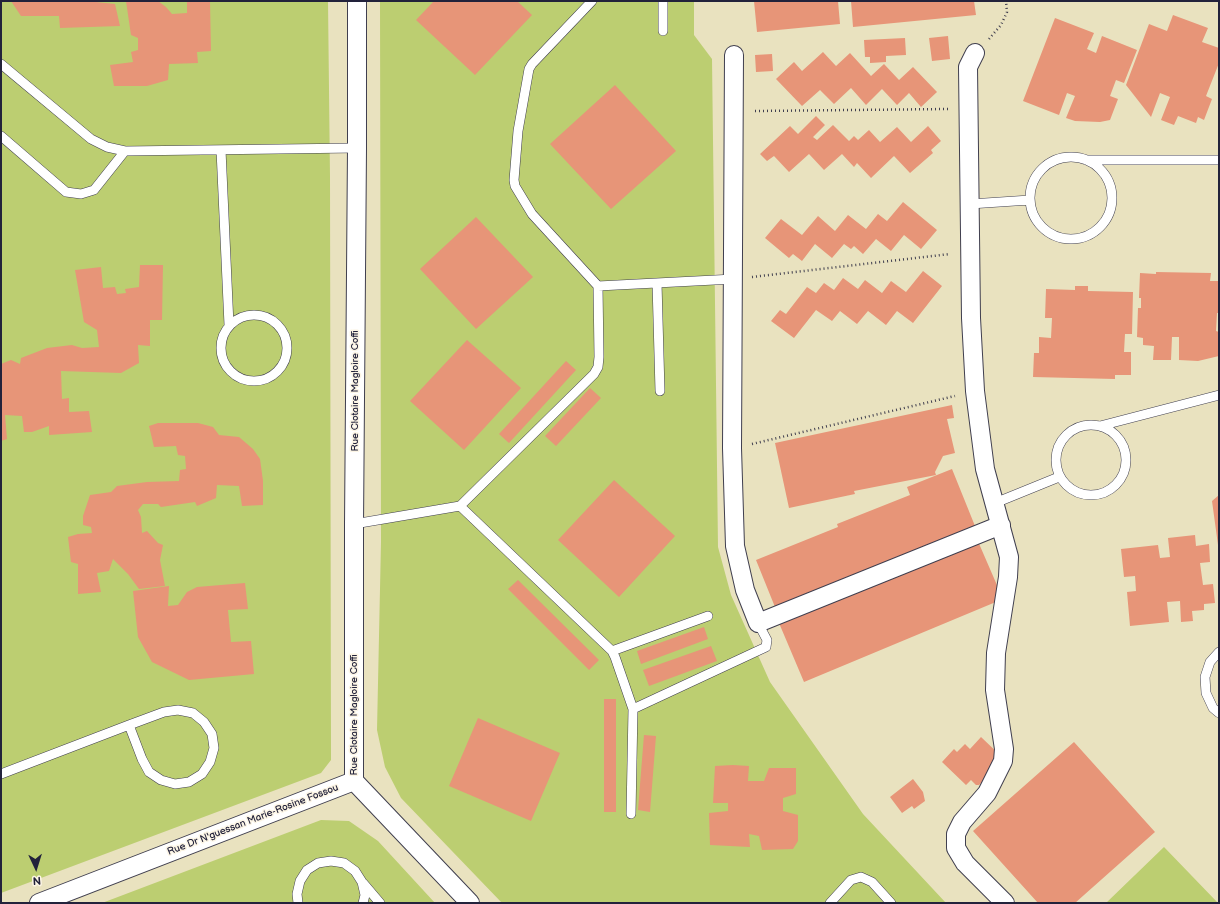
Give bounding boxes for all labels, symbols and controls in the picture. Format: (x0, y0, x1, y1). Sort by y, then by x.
street label: Rue Clotaire Magloire Coffi (349, 330, 361, 452)
street label: Rue Clotaire Magloire Coffi (348, 654, 360, 776)
street label: Rue Dr N'guessan Marie-Rosine Fossou (166, 782, 340, 858)
north arrow (16, 848, 56, 888)
text: N (32, 874, 41, 887)

